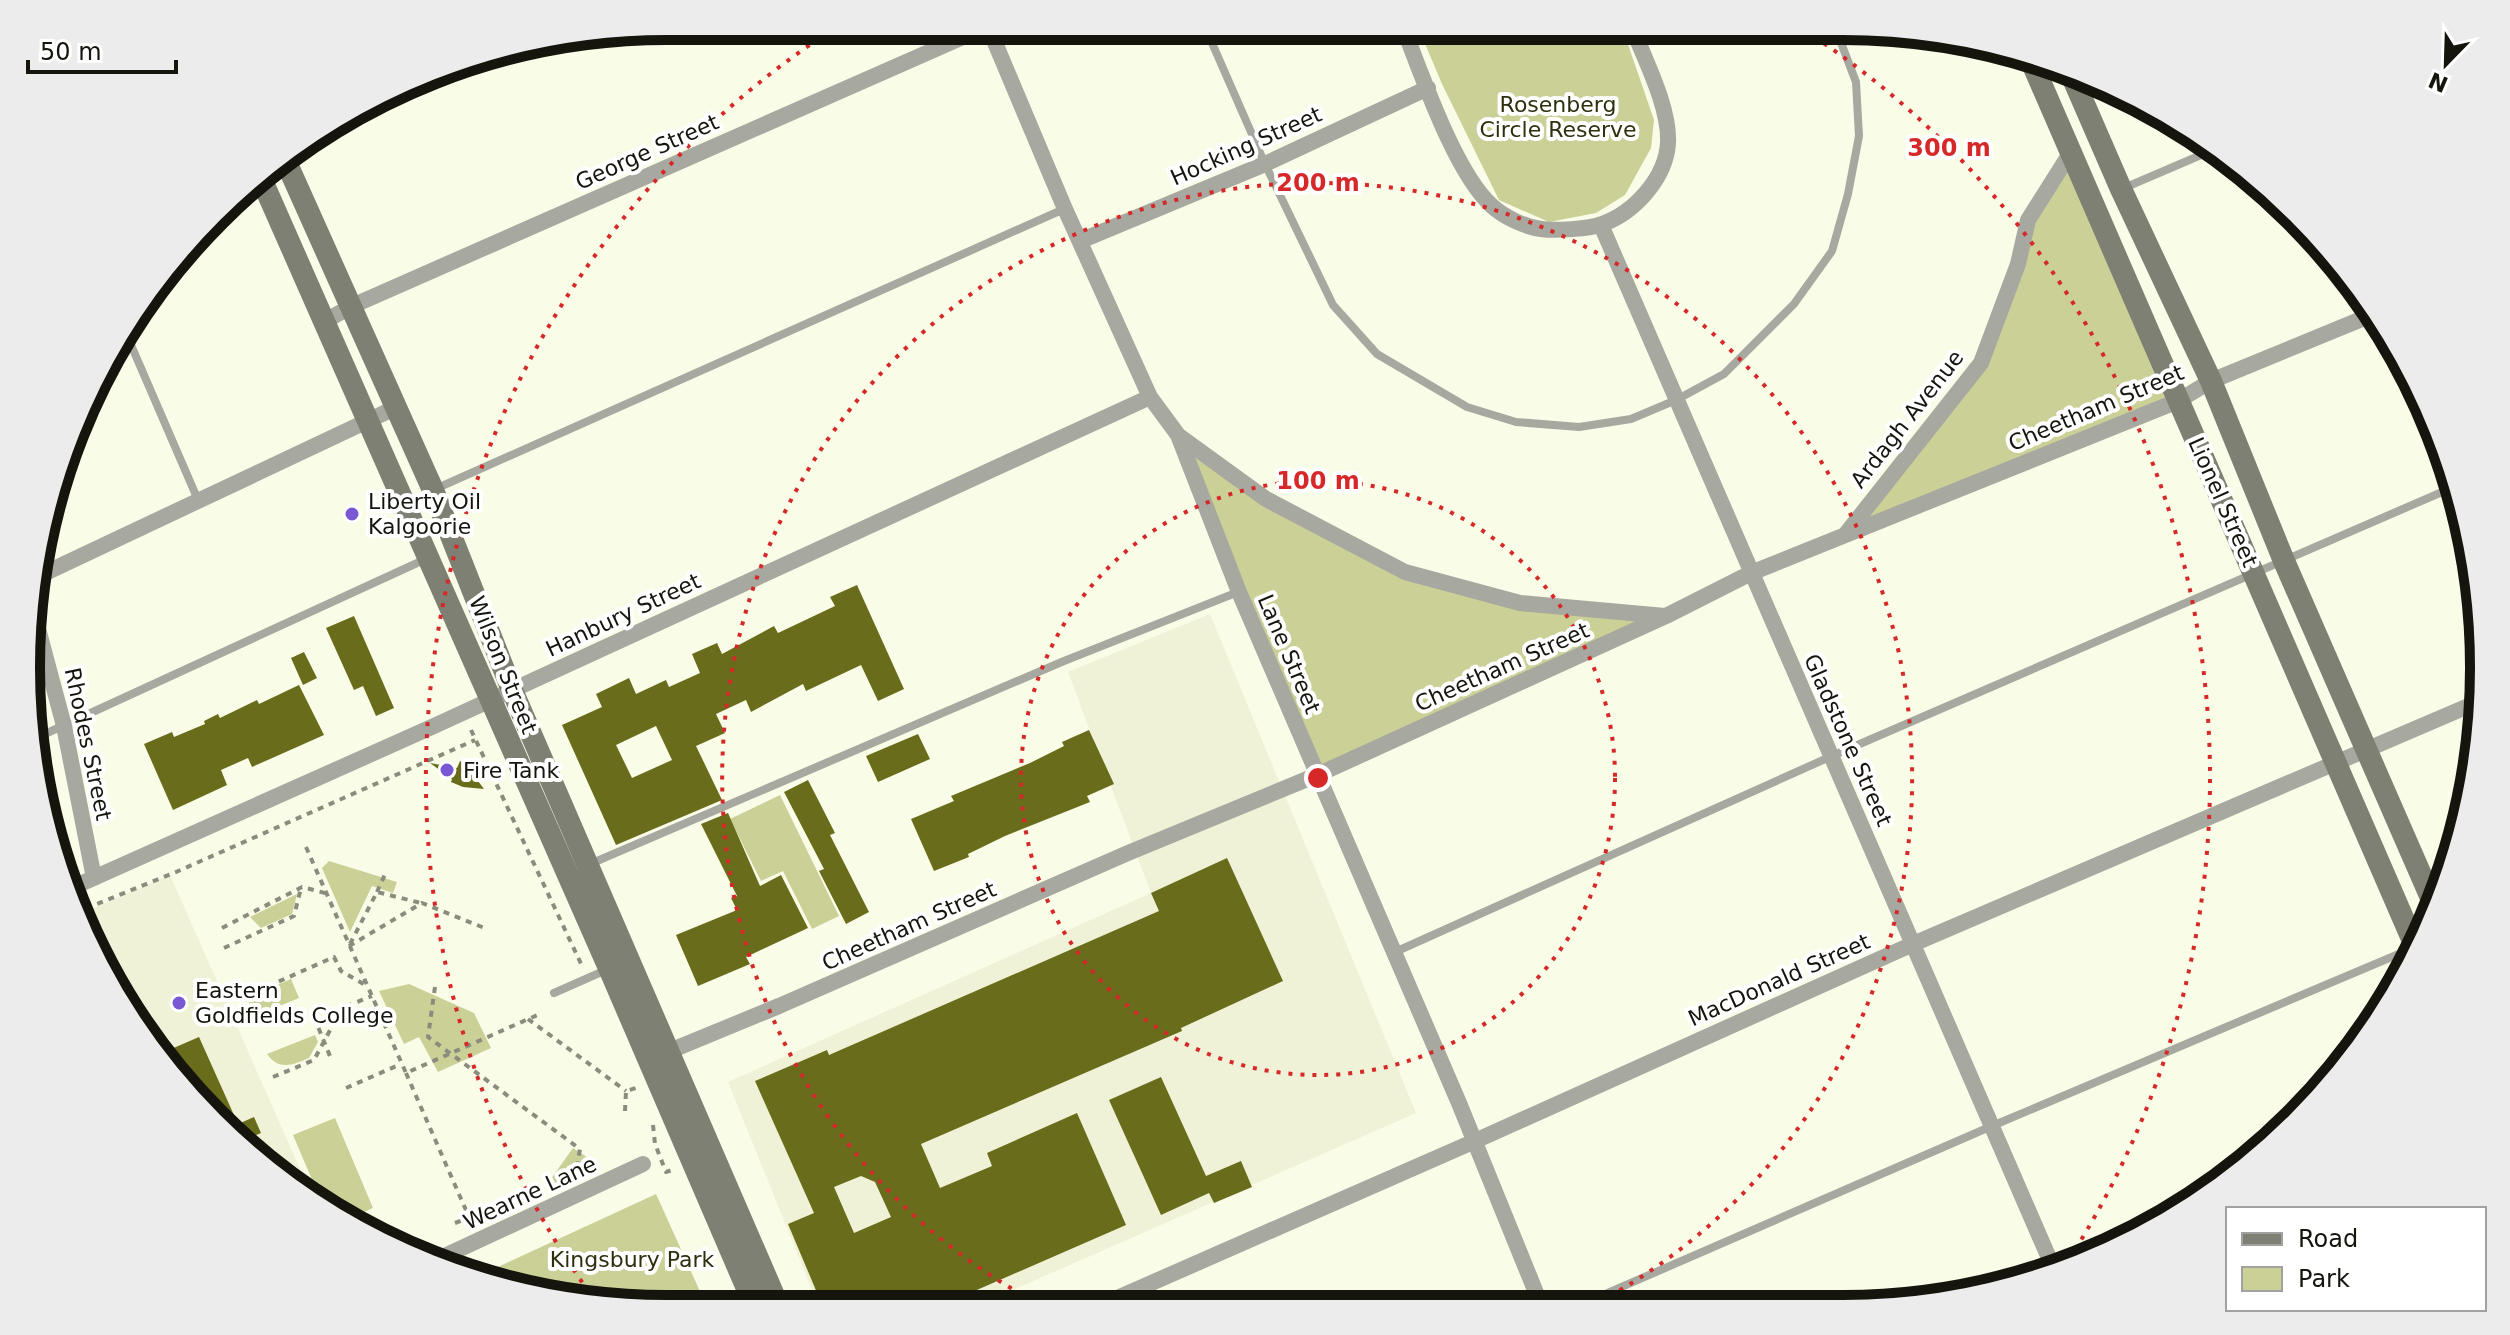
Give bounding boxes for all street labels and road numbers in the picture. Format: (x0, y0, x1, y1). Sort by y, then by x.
street label: Hocking Street (1167, 101, 1326, 191)
street label: George Street (572, 109, 723, 195)
street label: Ardagh Avenue (1845, 345, 1969, 493)
street label: Cheetham Street (2005, 360, 2188, 456)
street label: Lionel Street (2183, 433, 2263, 571)
street label: Hanbury Street (542, 568, 705, 662)
street label: Lane Street (1253, 591, 1325, 718)
street label: Wilson Street (464, 593, 542, 738)
street label: Cheetham Street (1411, 617, 1593, 717)
street label: Gladstone Street (1799, 650, 1897, 830)
street label: Rhodes Street (60, 665, 116, 823)
street label: Cheetham Street (818, 876, 1000, 976)
street label: MacDonald Street (1684, 929, 1874, 1031)
street label: Wearne Lane (460, 1151, 600, 1235)

